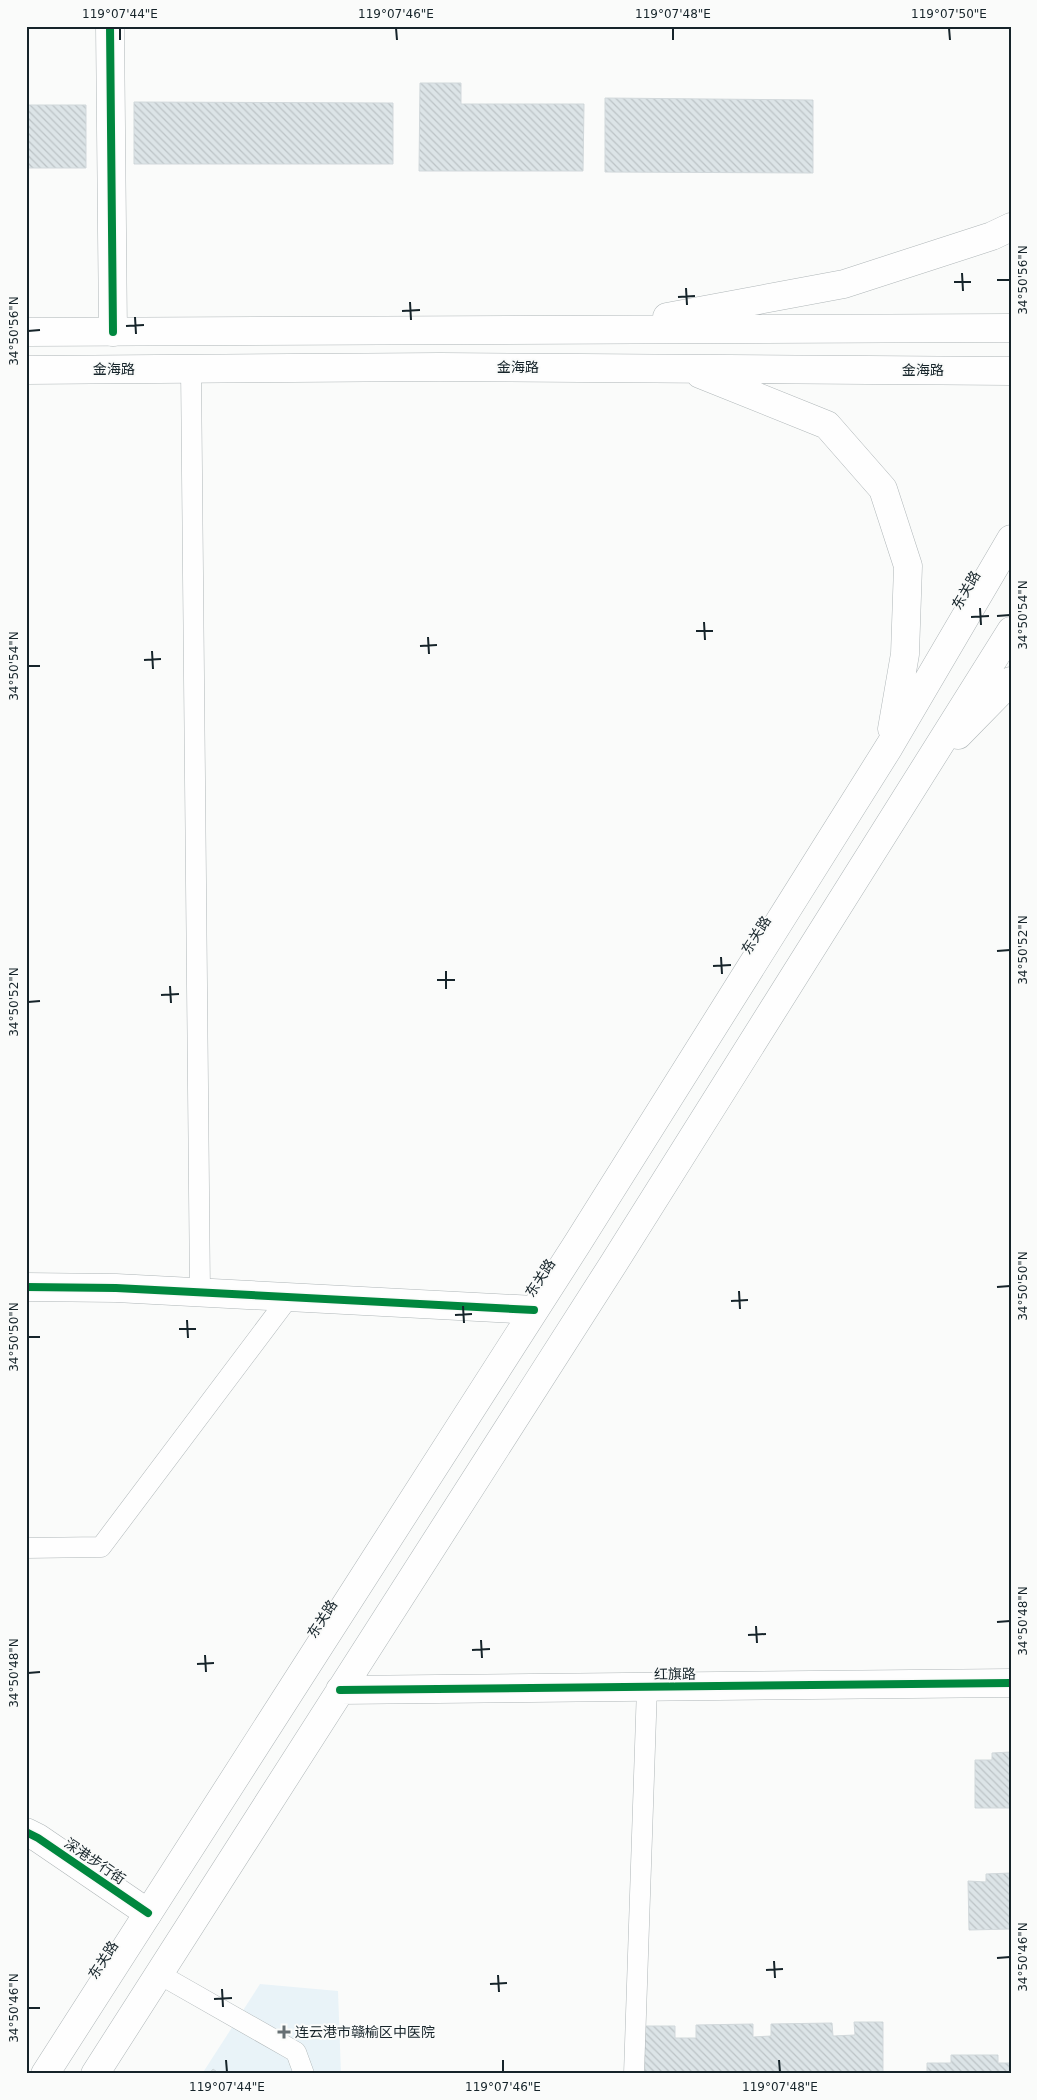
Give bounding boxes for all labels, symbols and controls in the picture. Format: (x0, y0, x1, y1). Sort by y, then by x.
text: 119°07'44"E (82, 7, 158, 21)
text: 119°07'46"E (358, 7, 434, 21)
text: 119°07'48"E (635, 7, 711, 21)
text: 119°07'50"E (911, 7, 987, 21)
text: 34°50'56"N (1016, 245, 1030, 315)
text: 34°50'56"N (7, 296, 21, 366)
street label: 金海路 (497, 359, 539, 375)
street label: 金海路 (93, 361, 135, 377)
street label: 金海路 (902, 362, 944, 378)
street label: 东关路 (949, 568, 983, 612)
text: 34°50'54"N (1016, 580, 1030, 650)
text: 34°50'54"N (7, 631, 21, 701)
street label: 东关路 (738, 913, 774, 957)
text: 34°50'52"N (1016, 915, 1030, 985)
text: 34°50'52"N (7, 967, 21, 1037)
text: 34°50'50"N (1016, 1251, 1030, 1321)
street label: 东关路 (522, 1256, 558, 1300)
text: 34°50'50"N (7, 1302, 21, 1372)
text: 34°50'48"N (1016, 1586, 1030, 1656)
street label: 东关路 (304, 1597, 340, 1641)
text: 34°50'48"N (7, 1638, 21, 1708)
street label: 红旗路 (654, 1666, 696, 1682)
street label: 深港步行街 (62, 1835, 128, 1887)
text: 34°50'46"N (1016, 1922, 1030, 1992)
street label: 东关路 (85, 1938, 121, 1982)
text: 34°50'46"N (7, 1973, 21, 2043)
place label: 连云港市赣榆区中医院 (295, 2024, 435, 2040)
marker: 连云港市赣榆区中医院 (277, 2025, 291, 2039)
text: 119°07'44"E (189, 2080, 265, 2094)
text: 119°07'46"E (465, 2080, 541, 2094)
text: 119°07'48"E (742, 2080, 818, 2094)

